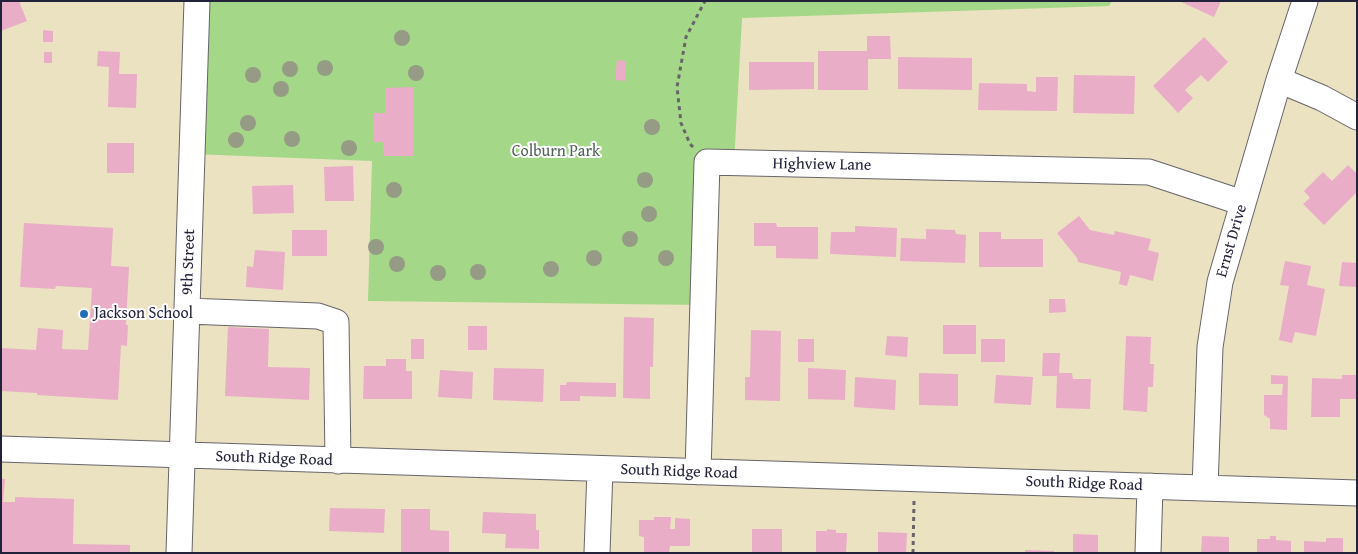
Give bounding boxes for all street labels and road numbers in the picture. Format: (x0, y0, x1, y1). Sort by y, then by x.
street label: Highview Lane (772, 155, 872, 175)
street label: Ernst Drive (1212, 202, 1252, 280)
street label: 9th Street (178, 229, 200, 295)
street label: South Ridge Road (215, 447, 333, 471)
street label: South Ridge Road (620, 460, 738, 484)
street label: South Ridge Road (1025, 472, 1143, 496)

